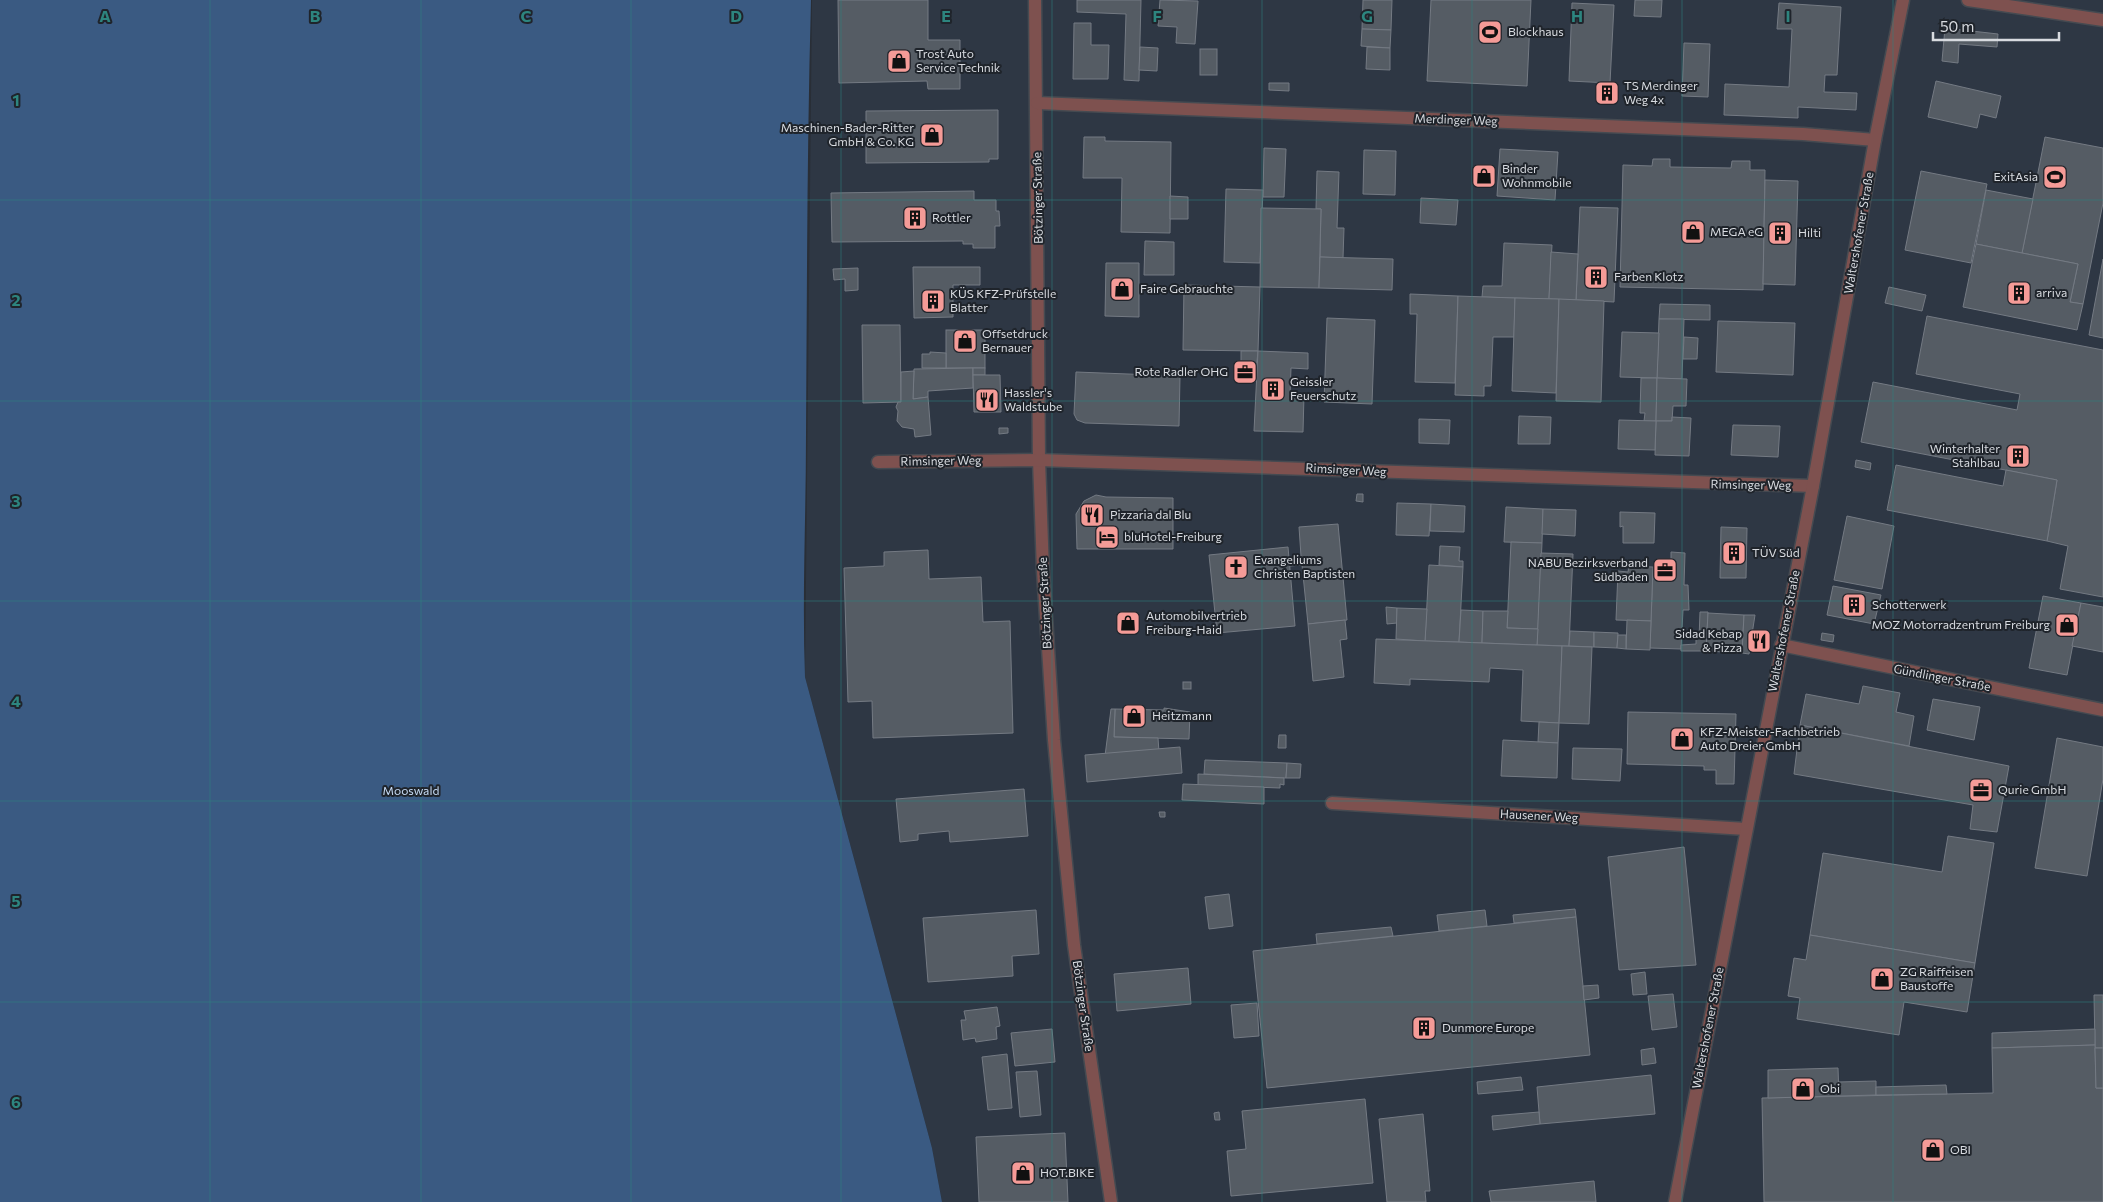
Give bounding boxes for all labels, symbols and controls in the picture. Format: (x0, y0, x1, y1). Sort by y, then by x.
text: A (99, 6, 111, 25)
text: B (310, 6, 321, 25)
text: C (521, 6, 532, 25)
text: D (730, 6, 742, 25)
text: E (941, 6, 951, 25)
text: F (1152, 6, 1162, 25)
text: G (1361, 6, 1373, 25)
text: H (1571, 6, 1583, 25)
text: I (1785, 6, 1791, 25)
scale bar (1933, 10, 2059, 42)
text: 50 m (1940, 17, 1974, 35)
sports icon: Blockhaus (1477, 19, 1503, 45)
place label: Blockhaus (1508, 24, 1564, 38)
place label: Trost Auto Service Technik (916, 46, 1001, 74)
shop icon: Trost Auto Service Technik (886, 48, 912, 74)
place label: TS Merdinger Weg 4x (1624, 78, 1698, 106)
building icon: TS Merdinger Weg 4x (1594, 80, 1620, 106)
text: 1 (12, 90, 20, 109)
street label: Merdinger Weg (1414, 111, 1498, 127)
place label: Maschinen-Bader-Ritter GmbH & Co. KG (781, 120, 914, 148)
shop icon: Maschinen-Bader-Ritter GmbH & Co. KG (919, 122, 945, 148)
street label: Bötzinger Straße (1029, 152, 1045, 244)
place label: Binder Wohnmobile (1502, 161, 1572, 189)
shop icon: Binder Wohnmobile (1471, 163, 1497, 189)
sports icon: ExitAsia (2042, 164, 2068, 190)
place label: ExitAsia (1993, 169, 2038, 183)
street label: Waltershofener Straße (1840, 171, 1876, 295)
building icon: Rottler (902, 205, 928, 231)
place label: Rottler (932, 210, 971, 224)
shop icon: MEGA eG (1680, 219, 1706, 245)
building icon: Hilti (1767, 220, 1793, 246)
place label: MEGA eG (1710, 224, 1763, 238)
place label: Hilti (1798, 225, 1821, 239)
building icon: Farben Klotz (1583, 264, 1609, 290)
place label: Farben Klotz (1614, 269, 1683, 283)
shop icon: Faire Gebrauchte (1109, 276, 1135, 302)
building icon: arriva (2006, 280, 2032, 306)
place label: Faire Gebrauchte (1140, 281, 1233, 295)
place label: arriva (2036, 285, 2067, 299)
place label: KÜS KFZ-Prüfstelle Blatter (950, 286, 1056, 314)
building icon: KÜS KFZ-Prüfstelle Blatter (920, 288, 946, 314)
text: 2 (11, 290, 21, 309)
place label: Offsetdruck Bernauer (982, 326, 1049, 354)
shop icon: Offsetdruck Bernauer (952, 328, 978, 354)
office icon: Rote Radler OHG (1232, 359, 1258, 385)
place label: Rote Radler OHG (1135, 364, 1228, 378)
place label: Geissler Feuerschutz (1290, 374, 1356, 402)
building icon: Geissler Feuerschutz (1260, 376, 1286, 402)
place label: Hassler's Waldstube (1004, 385, 1062, 413)
restaurant icon: Hassler's Waldstube (974, 387, 1000, 413)
place label: Winterhalter Stahlbau (1930, 441, 2000, 469)
building icon: Winterhalter Stahlbau (2005, 443, 2031, 469)
street label: Rimsinger Weg (900, 452, 982, 468)
street label: Rimsinger Weg (1305, 460, 1387, 478)
street label: Rimsinger Weg (1710, 476, 1792, 492)
text: 3 (11, 491, 21, 510)
restaurant icon: Pizzaria dal Blu (1079, 502, 1105, 528)
place label: Pizzaria dal Blu (1110, 507, 1191, 521)
hotel icon: bluHotel-Freiburg (1094, 524, 1120, 550)
place label: bluHotel-Freiburg (1124, 529, 1223, 543)
building icon: TÜV Süd (1721, 540, 1747, 566)
place label: TÜV Süd (1752, 545, 1800, 559)
place label: Evangeliums Christen Baptisten (1254, 552, 1355, 580)
church icon: Evangeliums Christen Baptisten (1223, 554, 1249, 580)
place label: NABU Bezirksverband Südbaden (1528, 555, 1648, 583)
street label: Bötzinger Straße (1035, 557, 1053, 649)
office icon: NABU Bezirksverband Südbaden (1652, 557, 1678, 583)
street label: Waltershofener Straße (1764, 569, 1802, 693)
building icon: Schotterwerk (1841, 592, 1867, 618)
place label: Schotterwerk (1872, 597, 1947, 611)
place label: Automobilvertrieb Freiburg-Haid (1146, 608, 1247, 636)
shop icon: Automobilvertrieb Freiburg-Haid (1115, 610, 1141, 636)
shop icon: MOZ Motorradzentrum Freiburg (2054, 612, 2080, 638)
place label: MOZ Motorradzentrum Freiburg (1871, 617, 2050, 631)
place label: Sidad Kebap & Pizza (1675, 626, 1742, 654)
restaurant icon: Sidad Kebap & Pizza (1746, 628, 1772, 654)
street label: Gündlinger Straße (1893, 661, 1992, 693)
text: 4 (11, 691, 21, 710)
shop icon: Heitzmann (1121, 703, 1147, 729)
place label: Heitzmann (1152, 708, 1212, 722)
place label: KFZ-Meister-Fachbetrieb Auto Dreier GmbH (1700, 724, 1840, 752)
shop icon: KFZ-Meister-Fachbetrieb Auto Dreier GmbH (1669, 726, 1695, 752)
office icon: Qurie GmbH (1968, 777, 1994, 803)
place label: Qurie GmbH (1998, 782, 2066, 796)
park label: Mooswald (383, 783, 439, 797)
street label: Hausener Weg (1500, 806, 1579, 824)
text: 5 (11, 891, 21, 910)
street label: Bötzinger Straße (1071, 959, 1097, 1052)
place label: ZG Raiffeisen Baustoffe (1900, 964, 1973, 992)
street label: Waltershofener Straße (1688, 966, 1726, 1090)
shop icon: ZG Raiffeisen Baustoffe (1869, 966, 1895, 992)
building icon: Dunmore Europe (1411, 1015, 1437, 1041)
place label: Dunmore Europe (1442, 1020, 1534, 1034)
shop icon: Obi (1790, 1076, 1816, 1102)
place label: Obi (1820, 1081, 1840, 1095)
text: 6 (11, 1092, 21, 1111)
shop icon: OBI (1920, 1137, 1946, 1163)
place label: OBI (1950, 1142, 1971, 1156)
shop icon: HOT.BIKE (1010, 1160, 1036, 1186)
place label: HOT.BIKE (1040, 1165, 1094, 1179)

